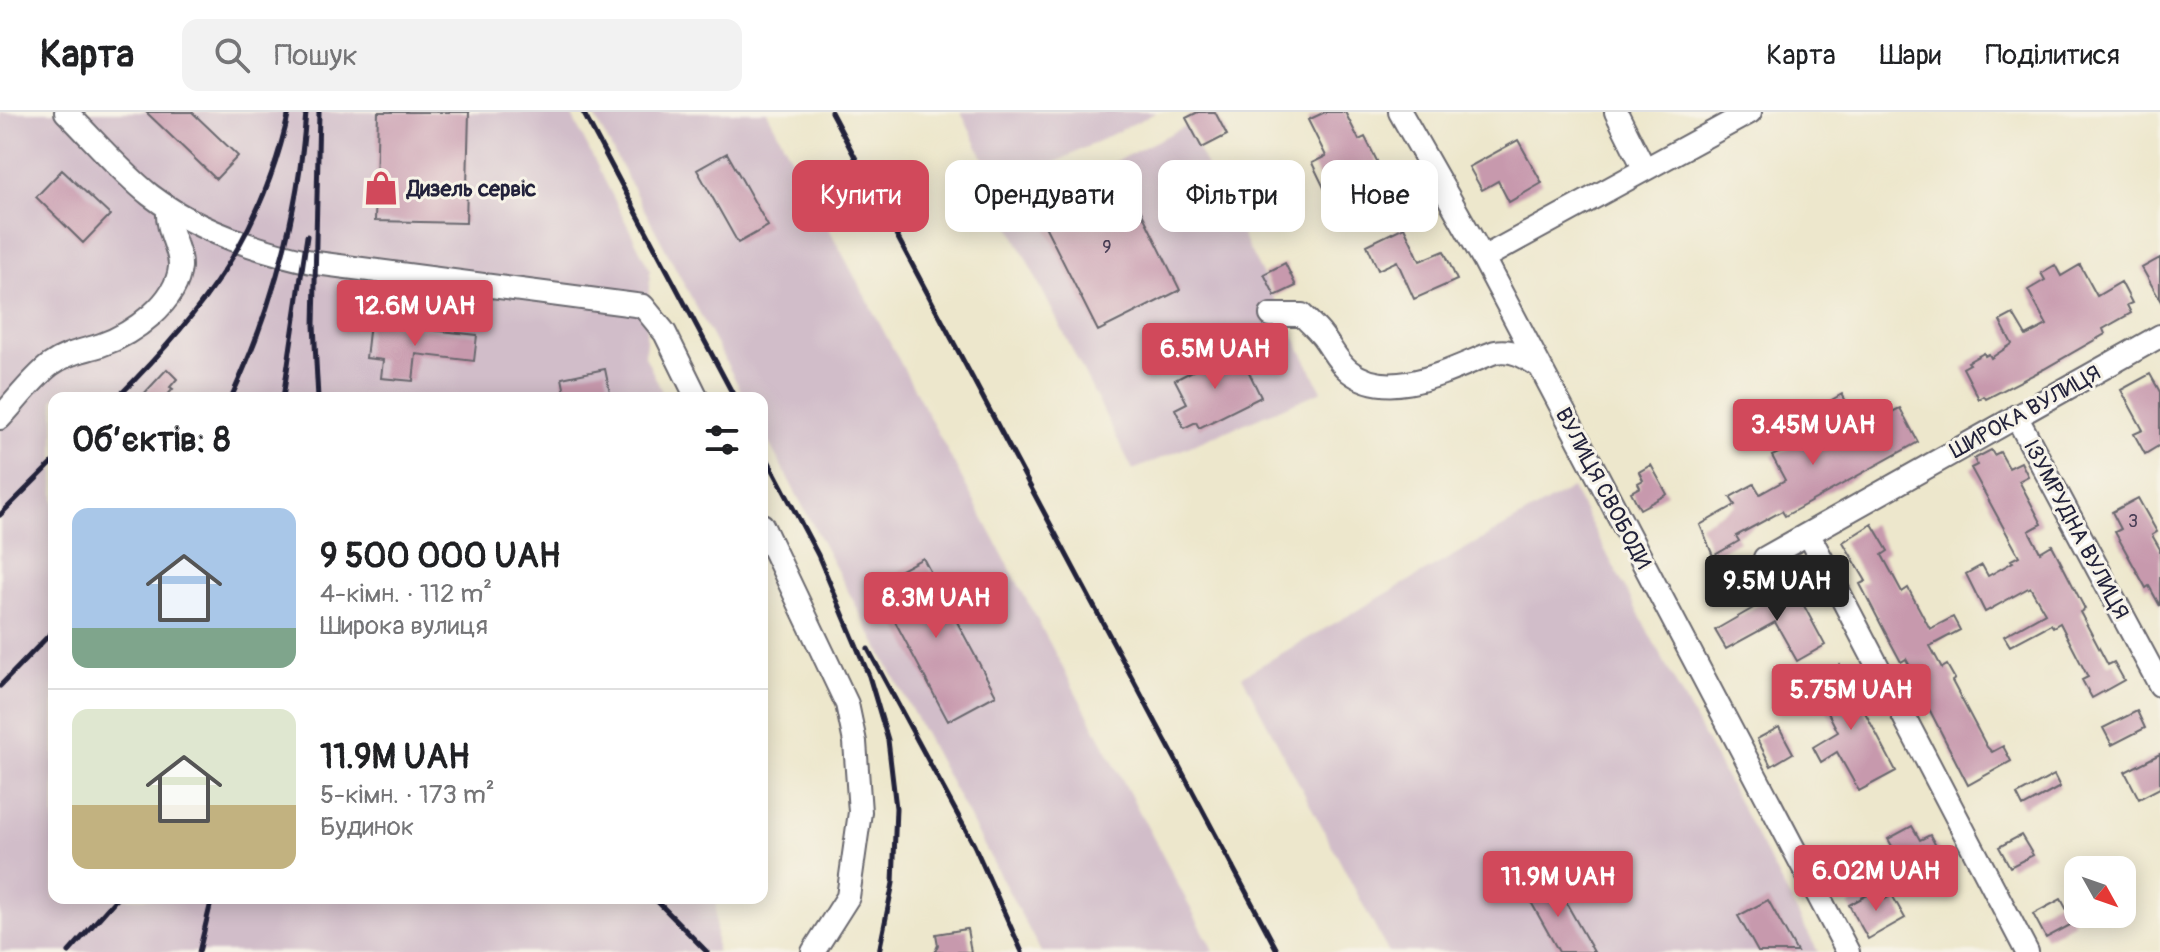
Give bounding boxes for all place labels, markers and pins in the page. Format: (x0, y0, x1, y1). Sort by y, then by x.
shop icon: Дизель сервіс (362, 169, 400, 207)
place label: Дизель сервіс (405, 175, 536, 203)
pin: 12.6M UAH (323, 280, 507, 348)
pin: 6.5M UAH (1132, 323, 1298, 391)
pin: 3.45M UAH (1721, 399, 1905, 467)
pin: 9.5M UAH (1694, 555, 1860, 623)
pin: 8.3M UAH (853, 572, 1019, 640)
pin: 5.75M UAH (1759, 664, 1943, 732)
pin: 6.02M UAH (1784, 845, 1968, 913)
pin: 11.9M UAH (1466, 851, 1650, 919)

